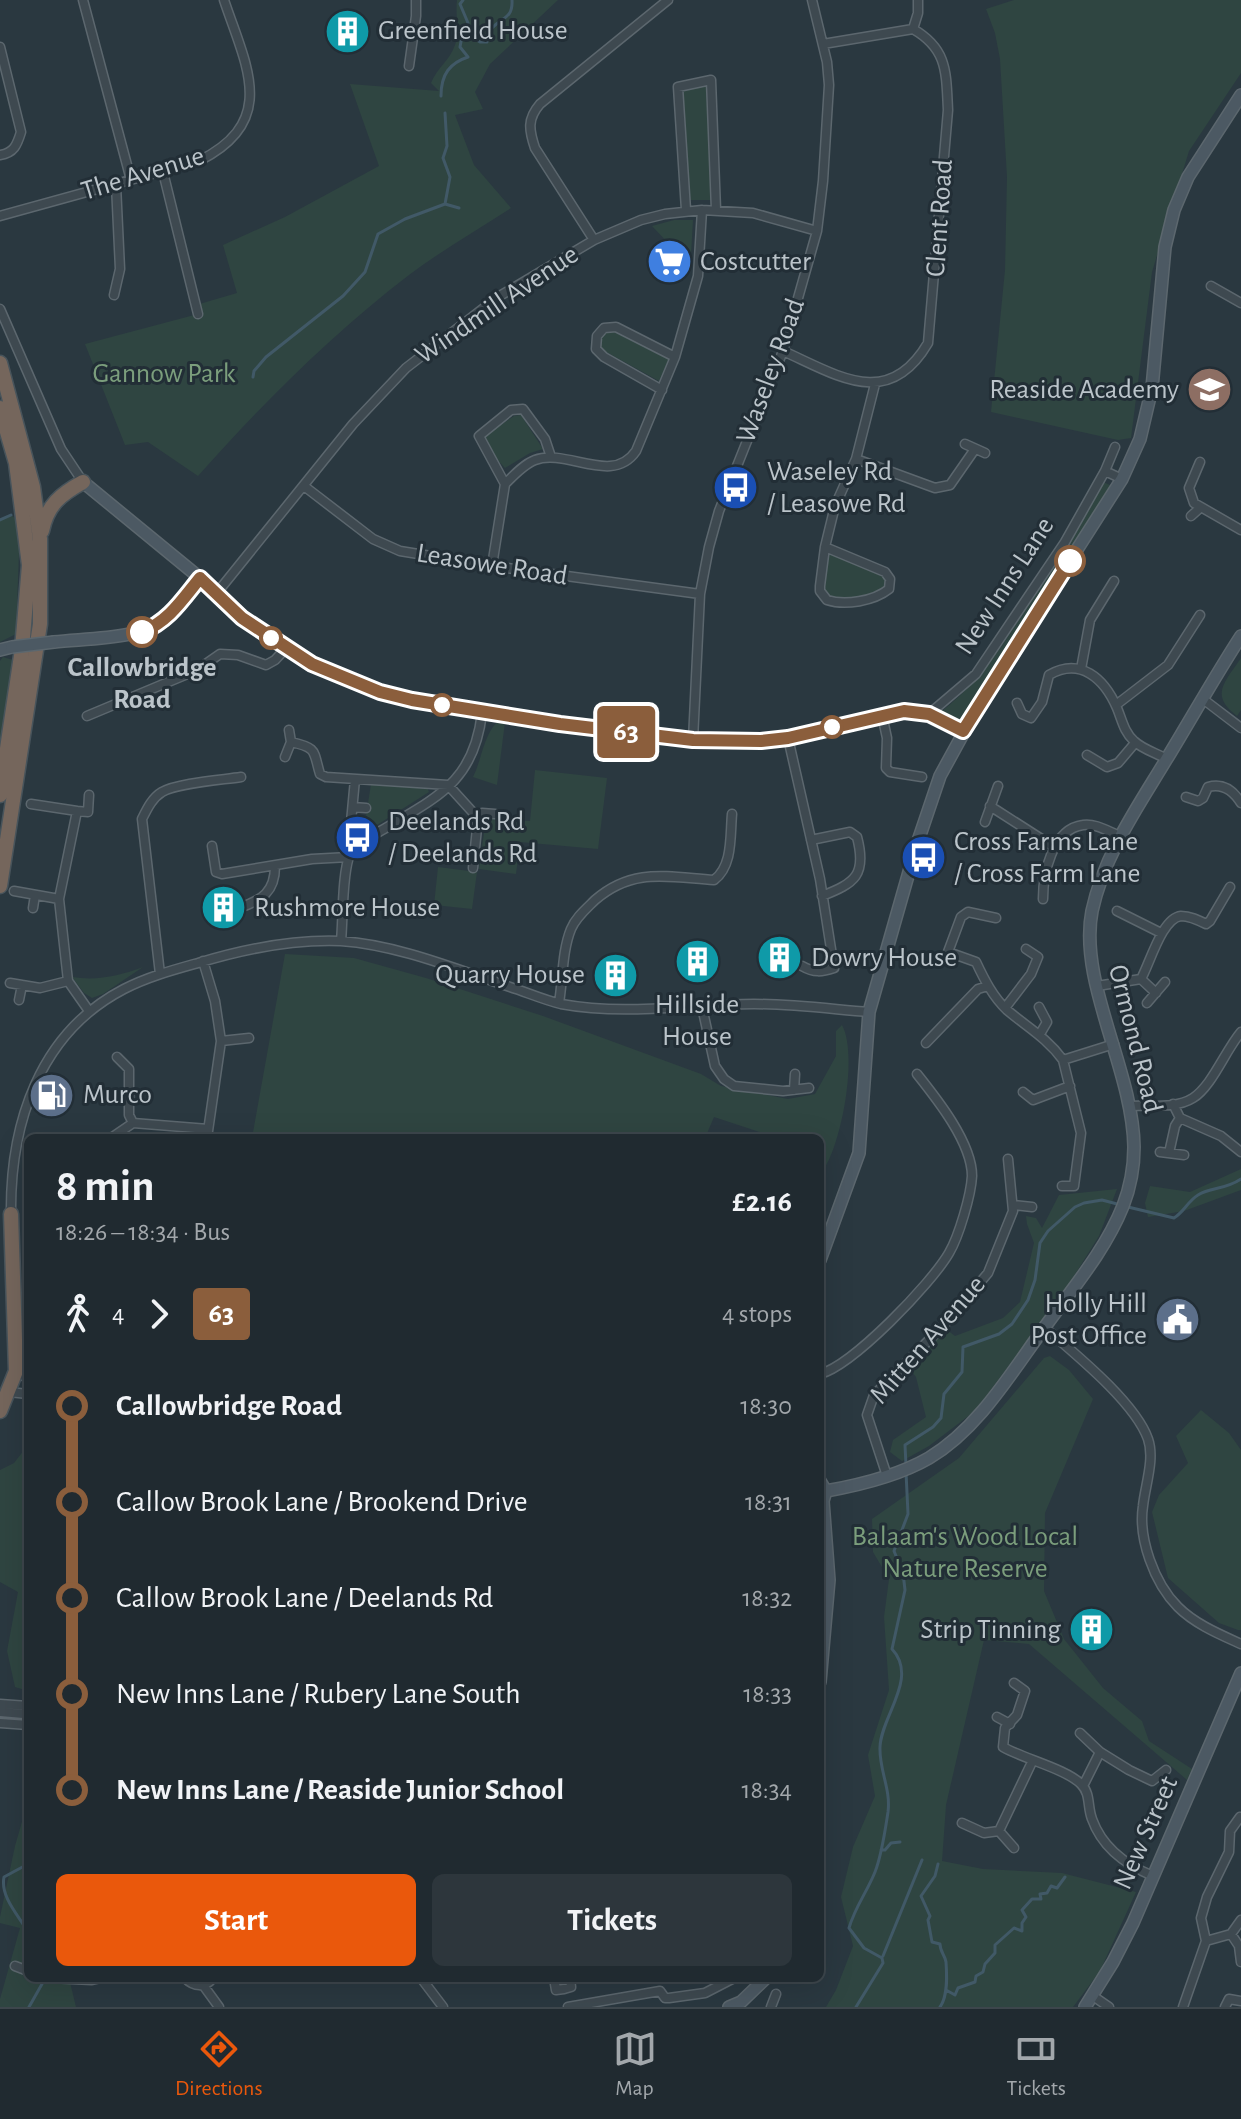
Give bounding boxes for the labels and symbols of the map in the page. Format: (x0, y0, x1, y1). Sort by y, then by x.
building icon: Greenfield House (323, 7, 371, 55)
place label: Greenfield House (378, 17, 568, 45)
street label: The Avenue (78, 142, 208, 206)
street label: Clent Road (922, 158, 958, 278)
supermarket icon: Costcutter (645, 238, 693, 286)
street label: Windmill Avenue (410, 240, 584, 370)
place label: Costcutter (700, 248, 811, 276)
street label: Waseley Road (732, 295, 810, 447)
park label: Gannow Park (93, 360, 236, 388)
school or university icon: Reaside Academy (1186, 366, 1234, 414)
place label: Reaside Academy (989, 376, 1179, 404)
place label: Waseley Rd / Leasowe Rd (767, 458, 906, 518)
bus stop icon: Waseley Rd / Leasowe Rd (712, 464, 760, 512)
street label: New Inns Lane (950, 512, 1060, 660)
street label: Leasowe Road (414, 539, 570, 591)
unlabelled marker (1055, 546, 1085, 576)
marker: Callowbridge Road (127, 617, 157, 647)
unlabelled marker (260, 627, 282, 649)
place label: Callowbridge Road (67, 654, 217, 714)
unlabelled marker (431, 694, 453, 716)
line badge: 63 (590, 706, 662, 758)
unlabelled marker (821, 716, 843, 738)
place label: Deelands Rd / Deelands Rd (388, 808, 537, 868)
bus stop icon: Deelands Rd / Deelands Rd (333, 814, 381, 862)
place label: Cross Farms Lane / Cross Farm Lane (954, 828, 1140, 888)
bus stop icon: Cross Farms Lane / Cross Farm Lane (899, 834, 947, 882)
building icon: Rushmore House (199, 884, 247, 932)
place label: Rushmore House (254, 894, 440, 922)
building icon: Dowry House (756, 934, 804, 982)
building icon: Hillside House (673, 937, 721, 985)
place label: Dowry House (811, 944, 957, 972)
building icon: Quarry House (592, 951, 640, 999)
place label: Quarry House (435, 961, 585, 989)
street label: Ormond Road (1103, 962, 1167, 1116)
place label: Hillside House (655, 991, 739, 1051)
fuel station icon: Murco (28, 1071, 76, 1119)
place label: Murco (83, 1081, 152, 1109)
street label: Mitten Avenue (865, 1270, 991, 1410)
place label: Holly Hill Post Office (1030, 1290, 1147, 1350)
public building icon: Holly Hill Post Office (1154, 1296, 1202, 1344)
park label: Balaam's Wood Local Nature Reserve (852, 1523, 1078, 1583)
building icon: Strip Tinning (1068, 1606, 1116, 1654)
place label: Strip Tinning (920, 1616, 1061, 1644)
street label: New Street (1109, 1772, 1183, 1894)

